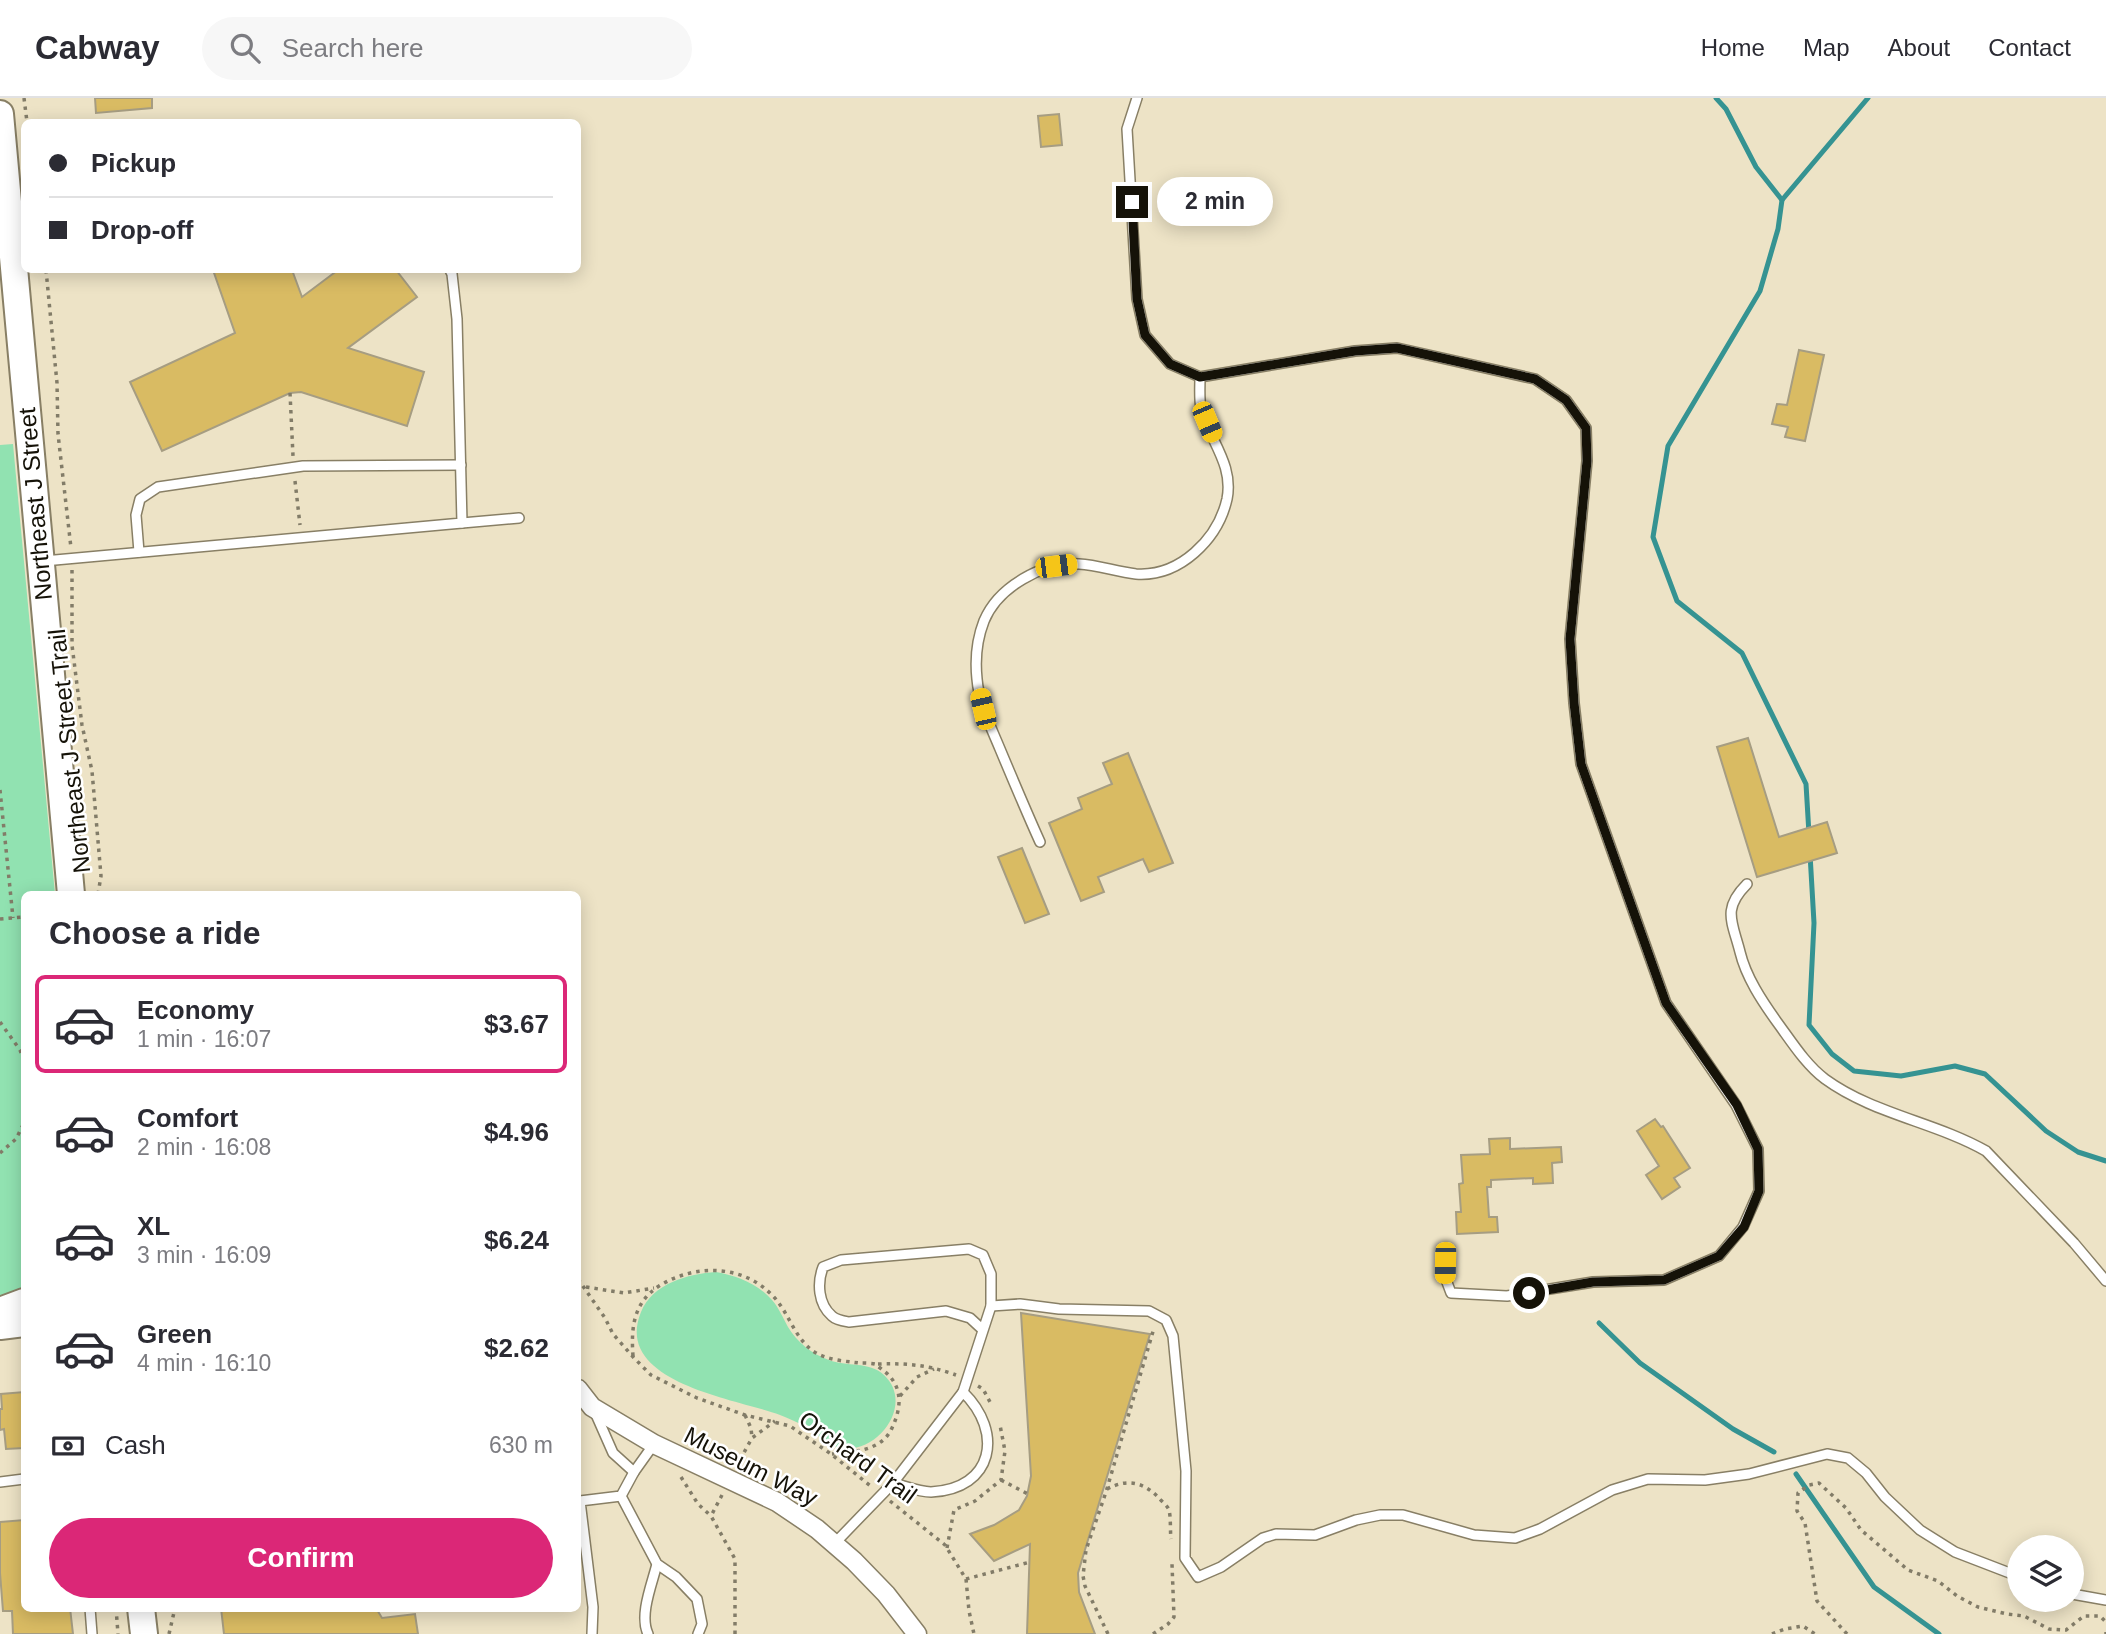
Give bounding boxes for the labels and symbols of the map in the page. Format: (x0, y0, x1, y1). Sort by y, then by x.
callout: 2 min (1156, 178, 1272, 226)
route end (1116, 186, 1148, 218)
car (1190, 399, 1225, 445)
street label: Northeast J Street (13, 406, 57, 602)
car (1034, 553, 1079, 579)
street label: Northeast J Street Trail (43, 628, 95, 874)
car (969, 686, 998, 732)
car (1435, 1242, 1456, 1284)
route start (1513, 1277, 1545, 1309)
street label: Orchard Trail (794, 1405, 922, 1509)
street label: Museum Way (680, 1421, 822, 1511)

